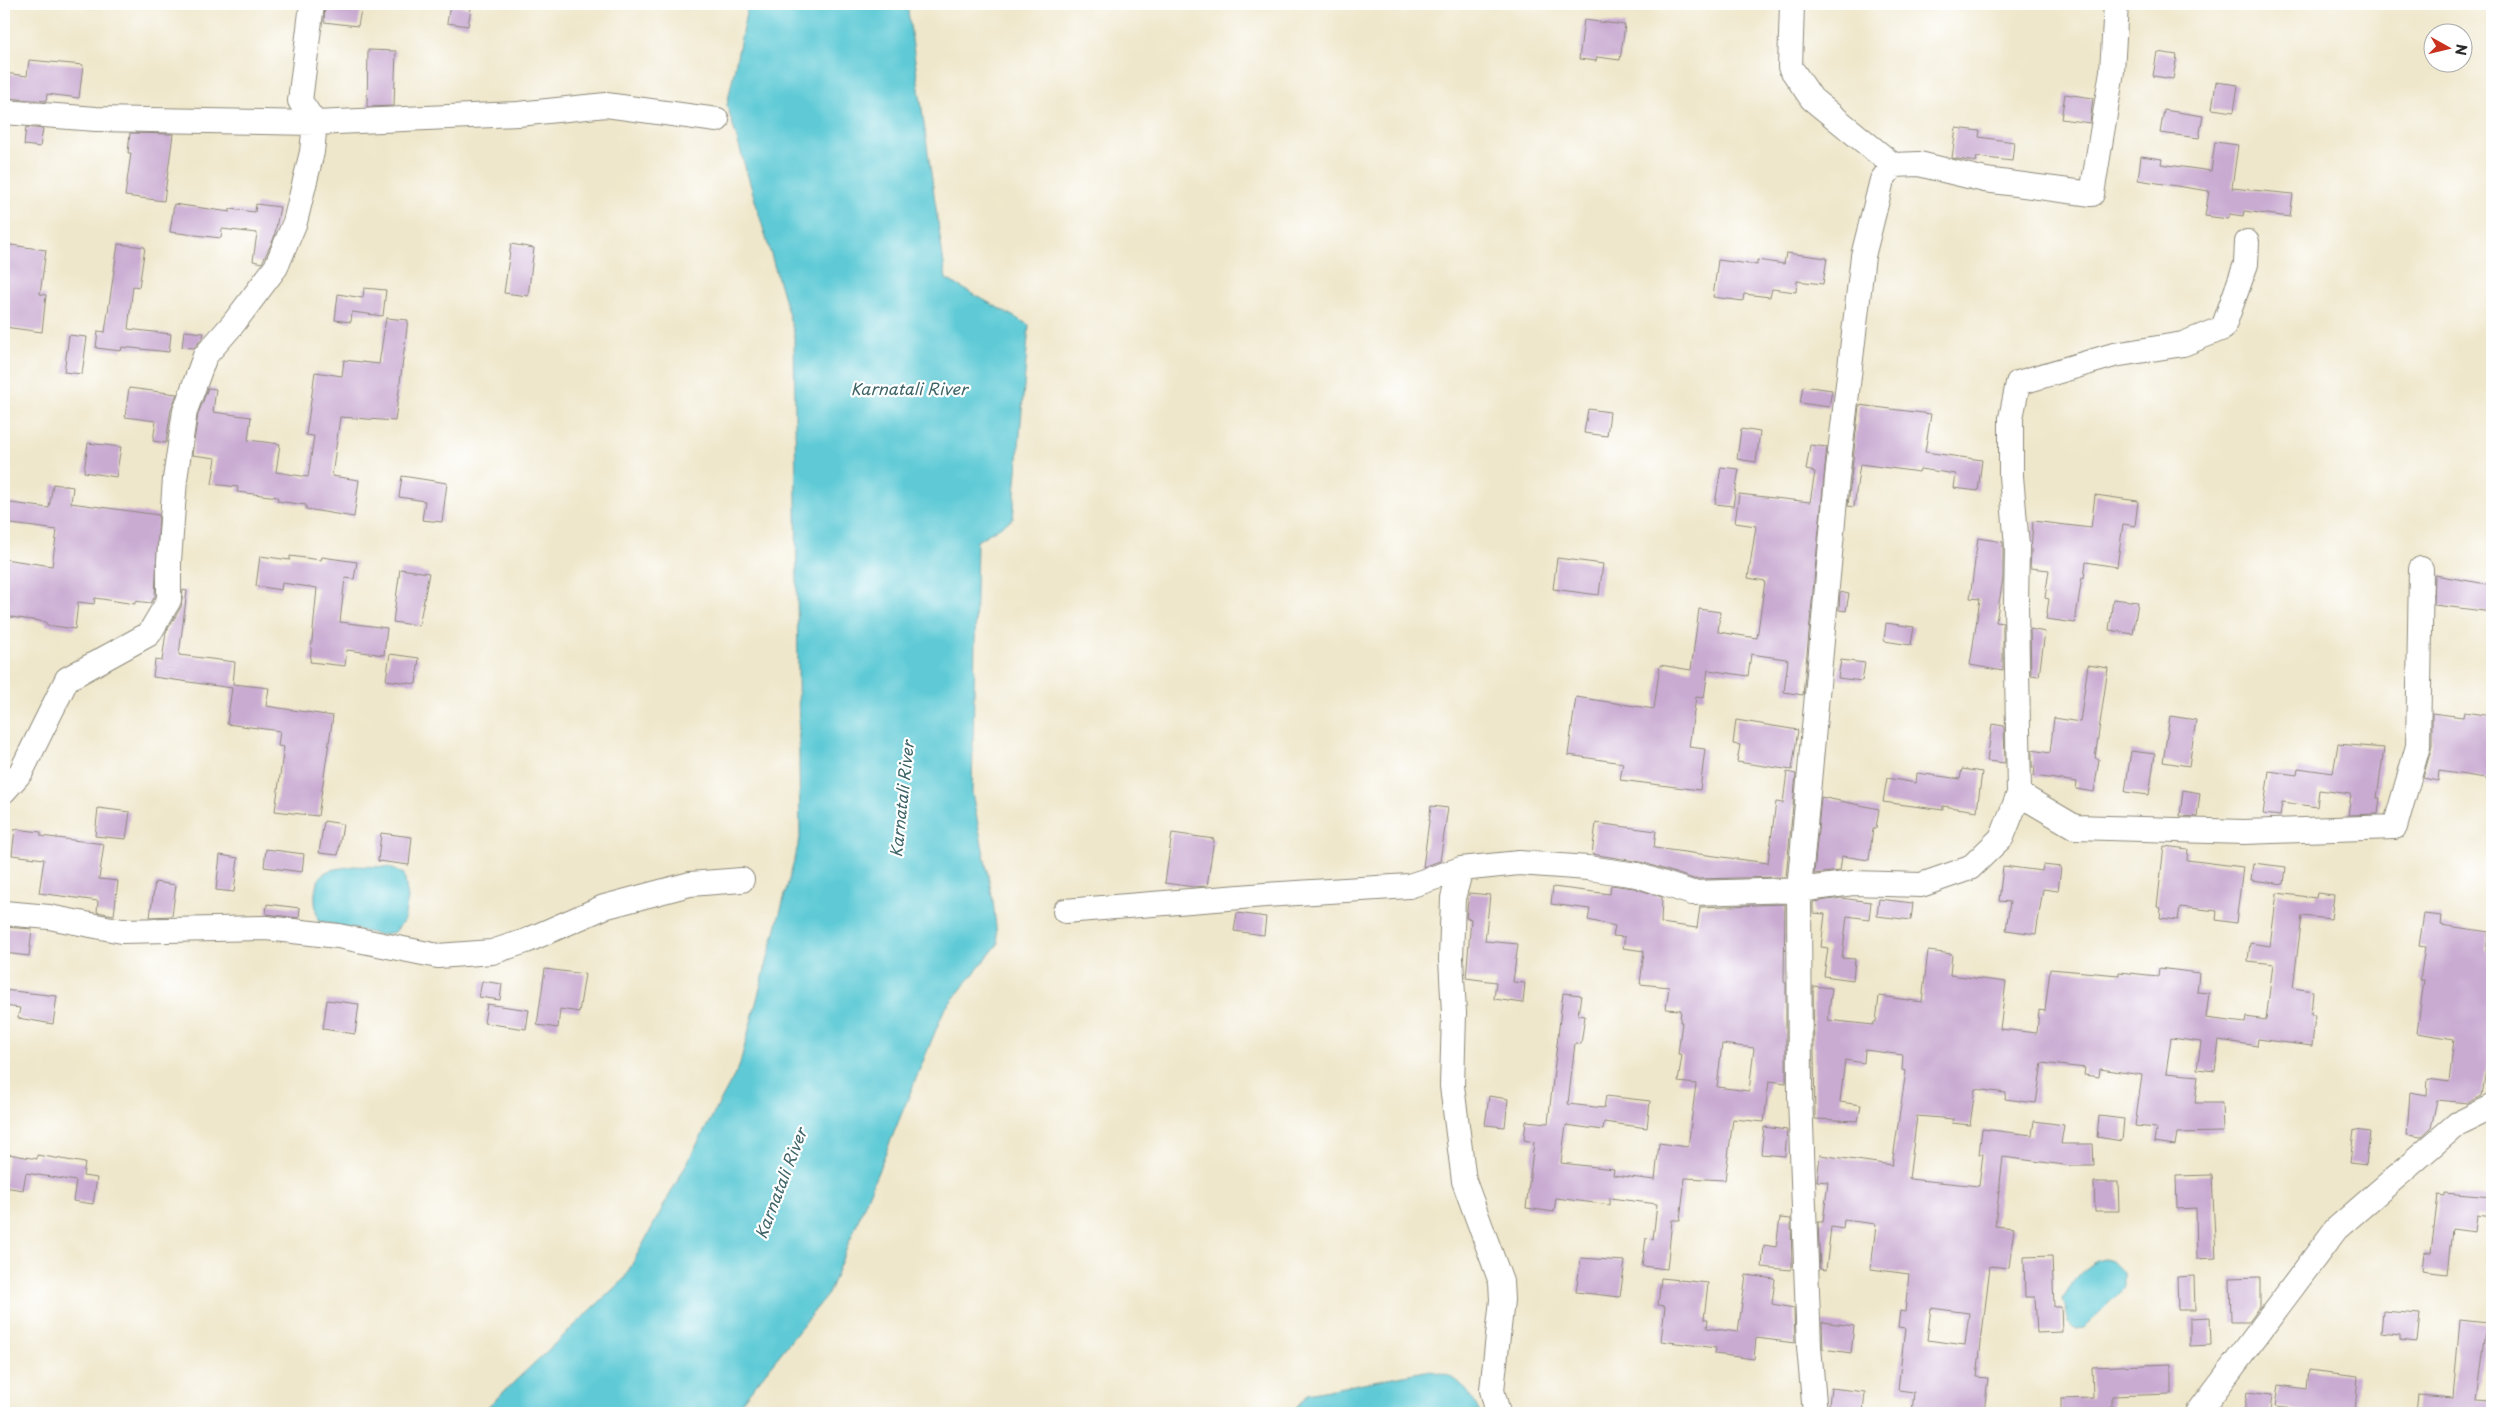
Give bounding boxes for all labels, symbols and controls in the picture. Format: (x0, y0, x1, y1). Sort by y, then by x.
north arrow (2424, 22, 2474, 72)
text: N (2450, 43, 2473, 57)
water label: Karnatali River (851, 376, 970, 400)
water label: Karnatali River (883, 737, 919, 858)
water label: Karnatali River (748, 1122, 813, 1242)

